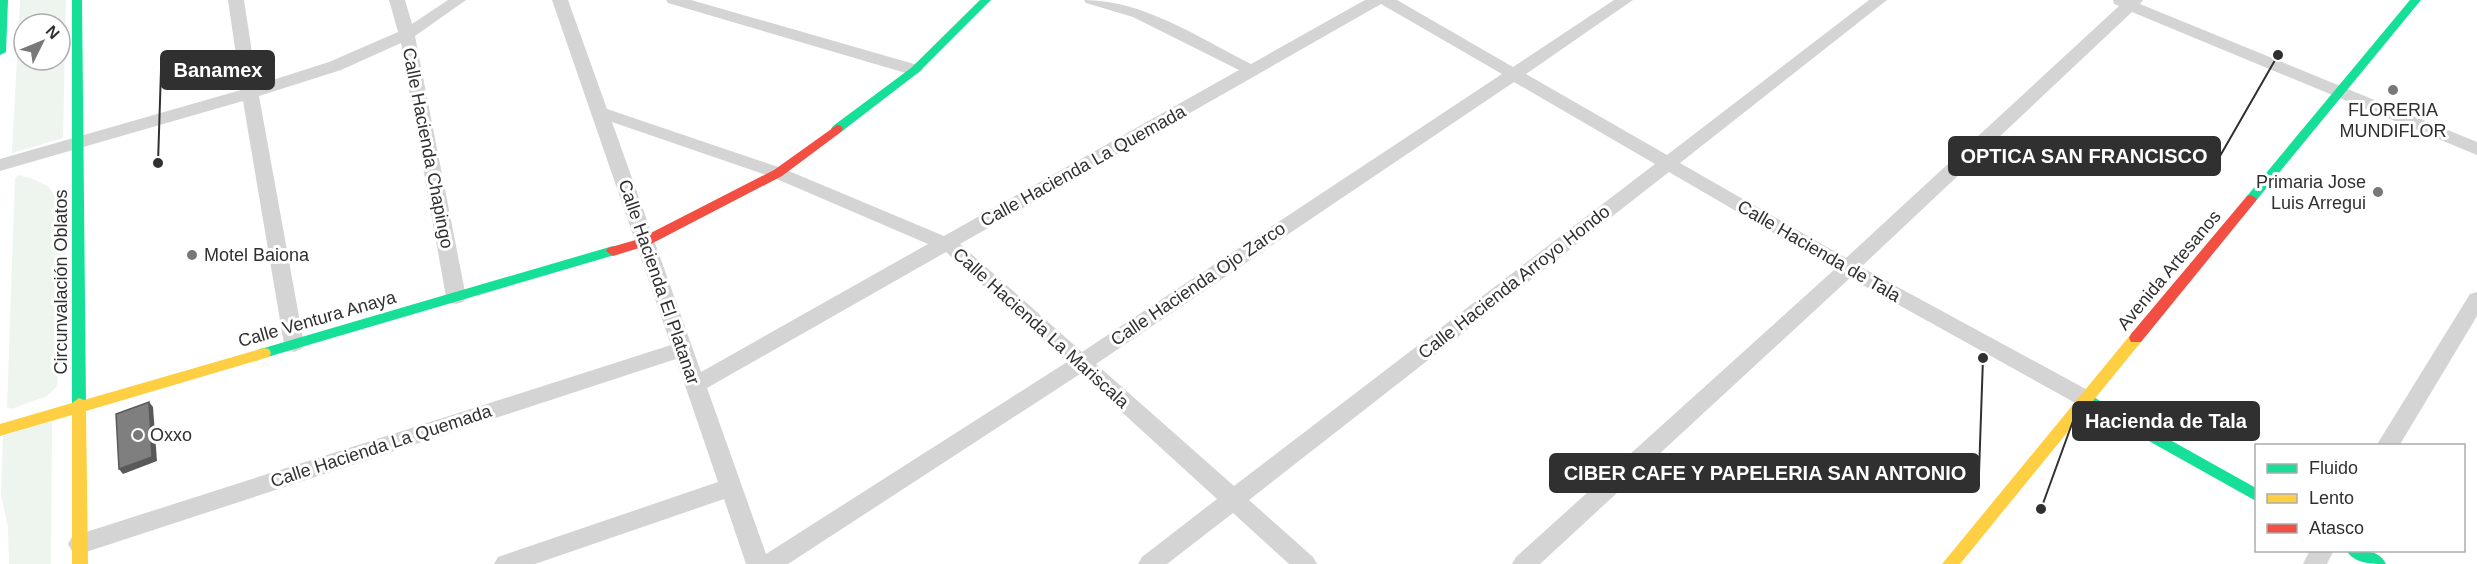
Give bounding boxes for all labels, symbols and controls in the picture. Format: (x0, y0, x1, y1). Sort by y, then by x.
north arrow (12, 12, 72, 72)
text: N (42, 22, 63, 42)
street label: Calle Hacienda Chapingo (399, 46, 457, 250)
callout: Banamex (161, 51, 274, 89)
text: Banamex (174, 59, 262, 81)
marker: FLORERIA MUNDIFLOR (2386, 83, 2400, 97)
place label: FLORERIA MUNDIFLOR (2340, 100, 2447, 141)
street label: Calle Hacienda La Quemada (977, 101, 1190, 231)
callout: OPTICA SAN FRANCISCO (1949, 137, 2220, 175)
text: OPTICA SAN FRANCISCO (1960, 145, 2208, 167)
place label: Primaria Jose Luis Arregui (2256, 172, 2366, 213)
street label: Calle Hacienda El Platanar (615, 177, 703, 387)
marker: Primaria Jose Luis Arregui (2371, 185, 2385, 199)
street label: Circunvalación Oblatos (51, 189, 71, 375)
street label: Calle Hacienda de Tala (1734, 196, 1905, 306)
street label: Calle Hacienda Arroyo Hondo (1414, 201, 1614, 363)
street label: Avenida Artesanos (2113, 206, 2225, 334)
street label: Calle Hacienda Ojo Zarco (1107, 218, 1289, 350)
street label: Calle Hacienda La Mariscala (949, 244, 1134, 413)
place label: Motel Baiona (204, 245, 310, 265)
marker: Motel Baiona (185, 248, 199, 262)
street label: Calle Ventura Anaya (236, 287, 399, 351)
street label: Calle Hacienda La Quemada (268, 400, 495, 491)
callout: Hacienda de Tala (2073, 402, 2259, 440)
text: Hacienda de Tala (2085, 410, 2248, 432)
place label: Oxxo (150, 425, 192, 445)
marker: Oxxo (131, 428, 145, 442)
legend (2255, 444, 2465, 552)
callout: CIBER CAFE Y PAPELERIA SAN ANTONIO (1550, 454, 1979, 492)
text: Fluido (2309, 458, 2358, 478)
text: CIBER CAFE Y PAPELERIA SAN ANTONIO (1564, 462, 1966, 484)
text: Lento (2309, 488, 2354, 508)
text: Atasco (2309, 518, 2364, 538)

